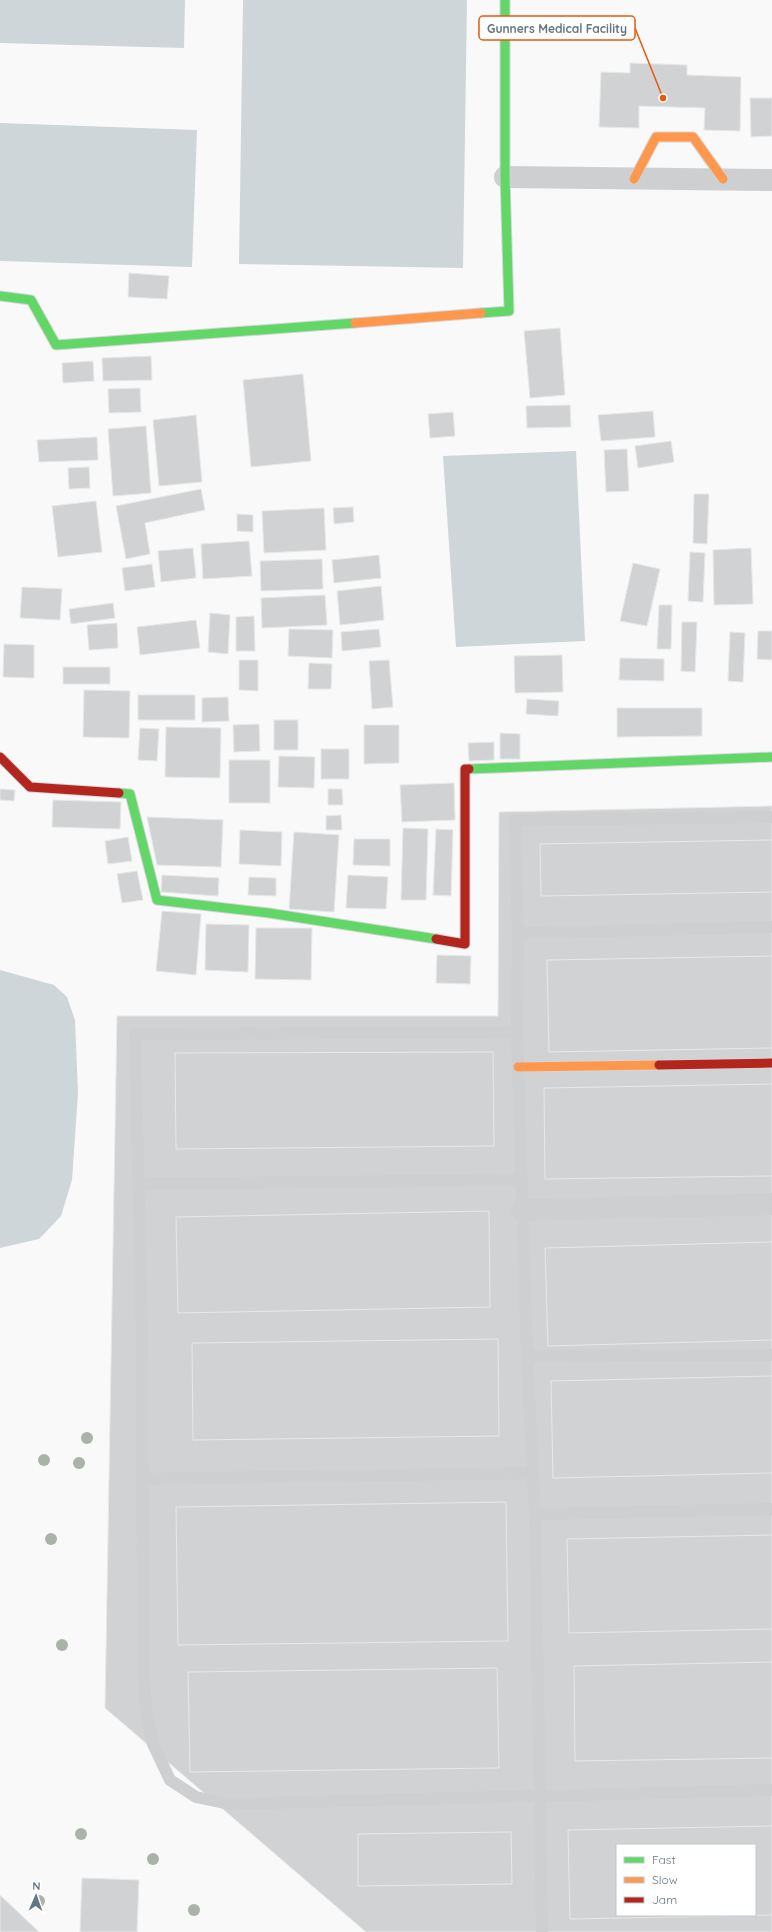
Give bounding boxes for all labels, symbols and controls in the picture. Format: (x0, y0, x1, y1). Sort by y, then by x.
callout: Gunners Medical Facility (479, 16, 635, 40)
text: Gunners Medical Facility (487, 21, 627, 36)
legend (616, 1844, 756, 1916)
text: Fast (652, 1852, 676, 1867)
text: Slow (652, 1872, 678, 1887)
north arrow (16, 1876, 56, 1916)
text: N (32, 1879, 41, 1893)
text: Jam (652, 1892, 677, 1907)

